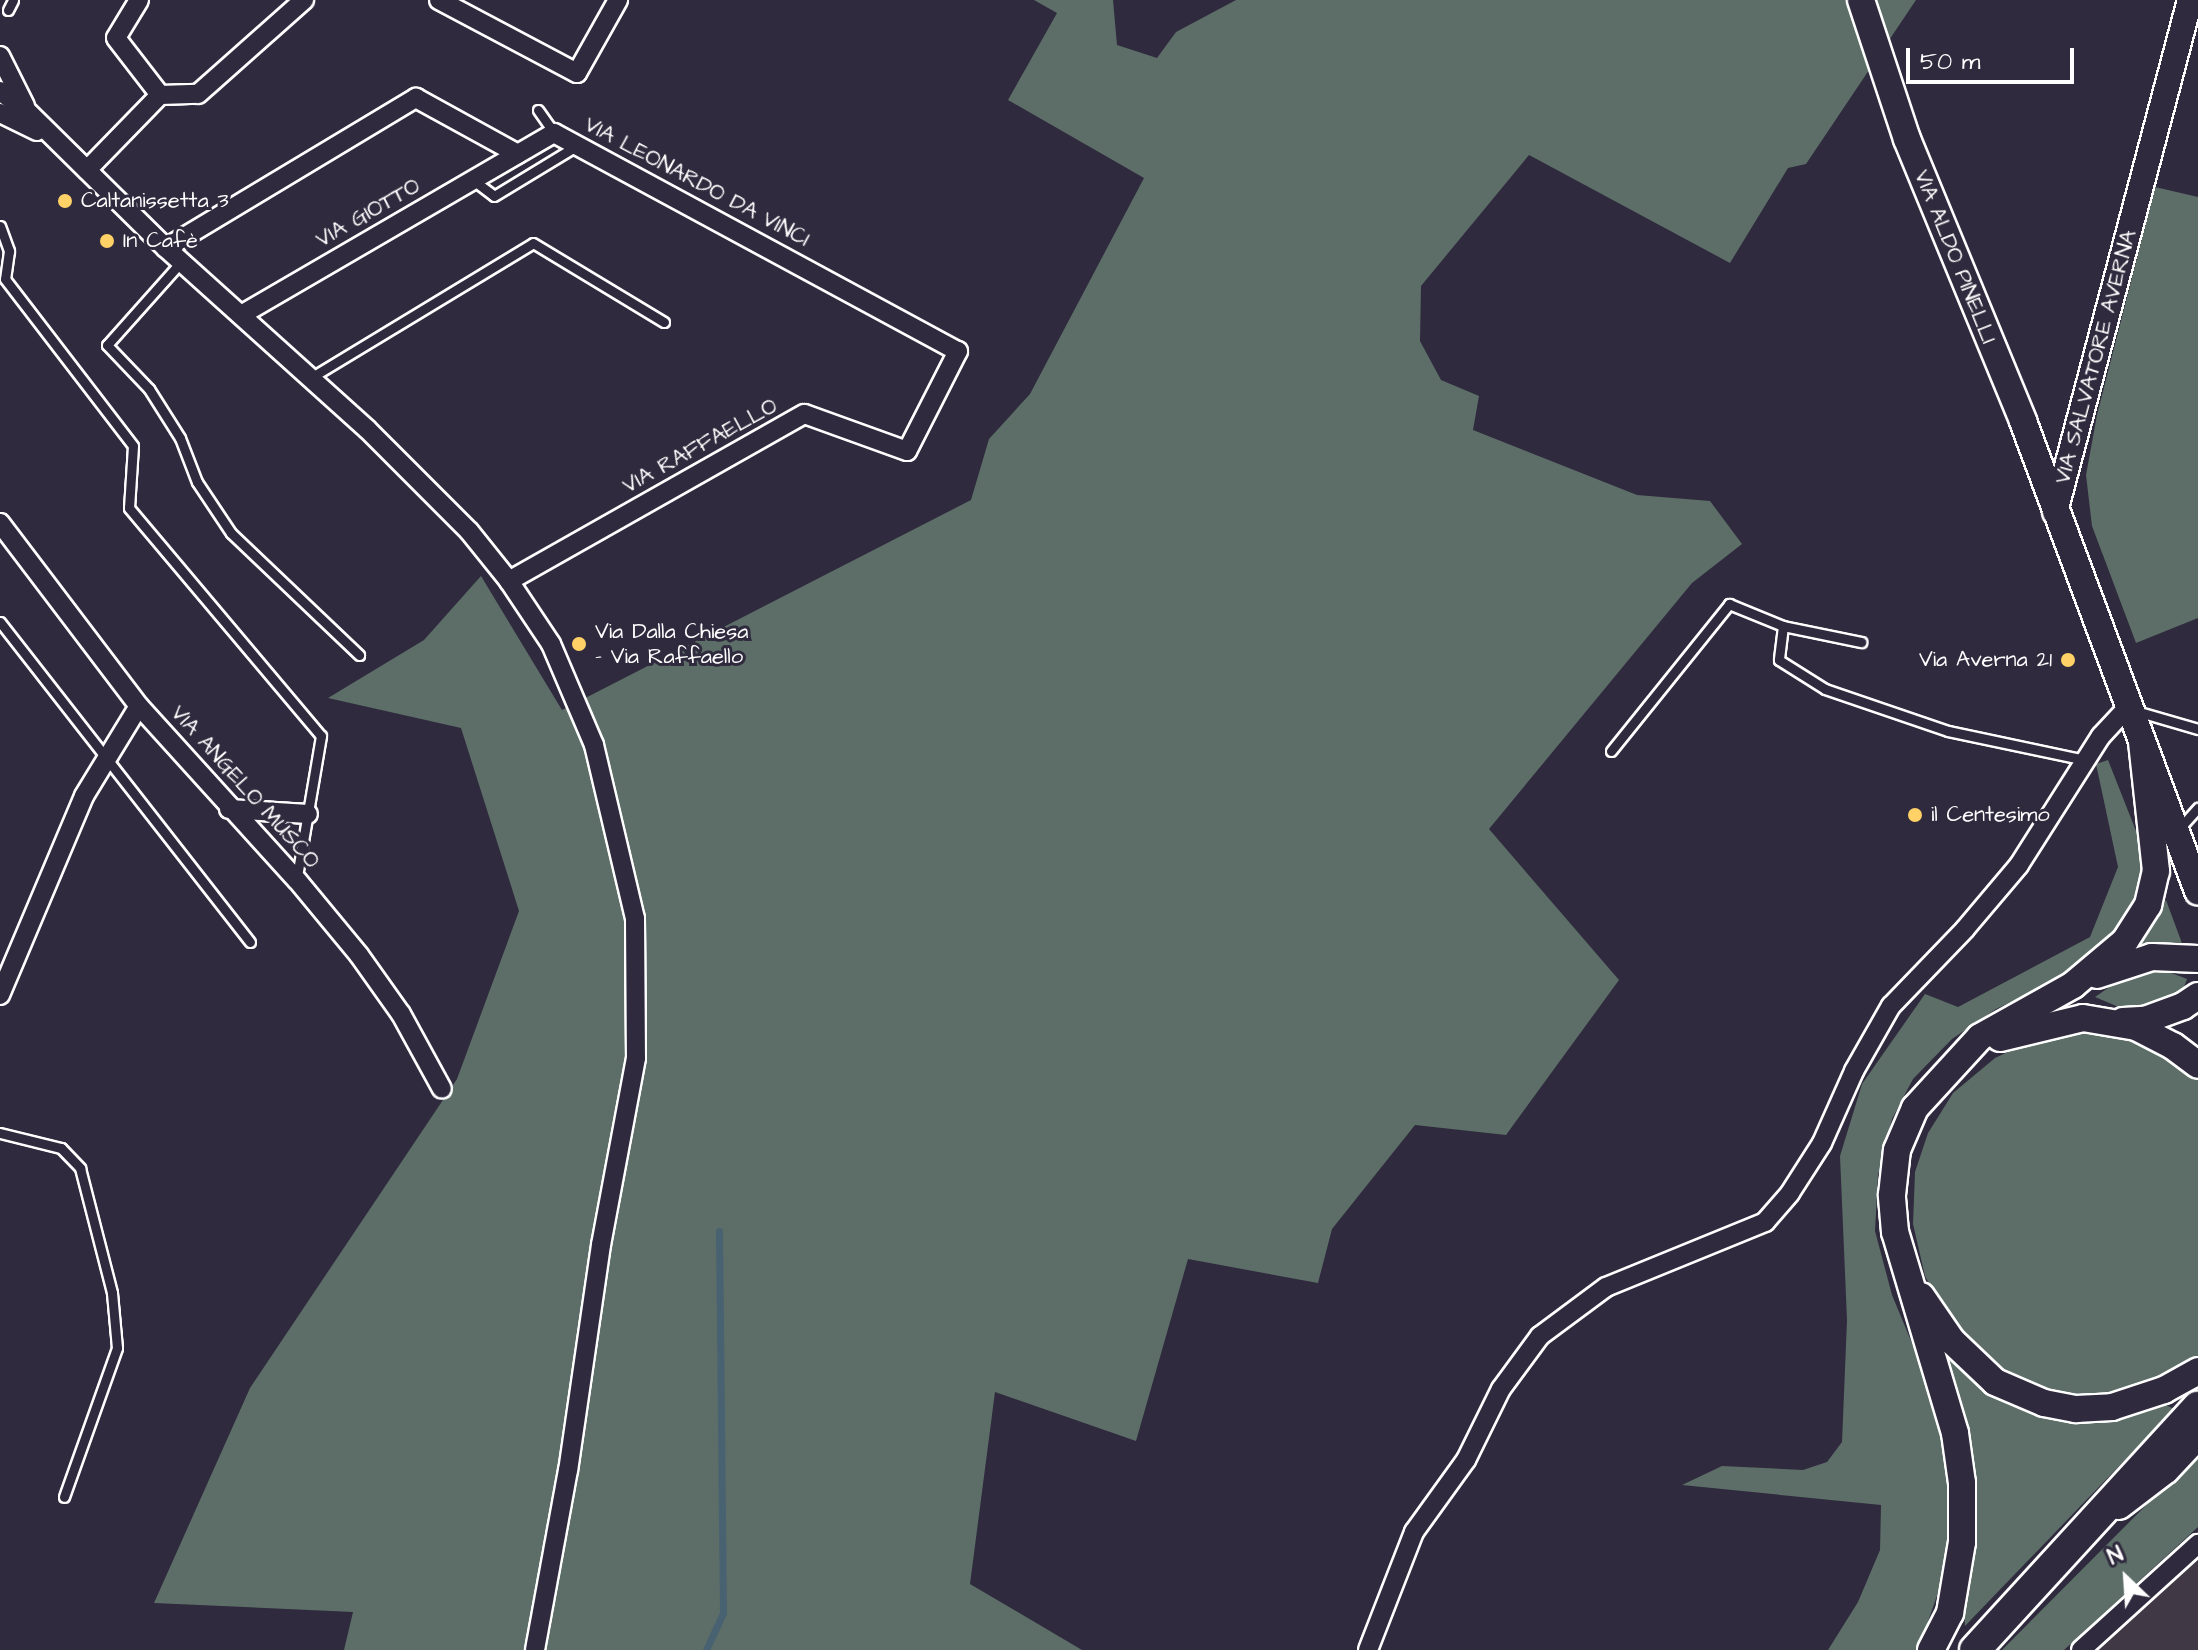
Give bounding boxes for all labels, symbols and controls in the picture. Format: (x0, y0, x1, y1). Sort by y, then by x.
scale bar (1910, 32, 2078, 82)
text: 50 m (1920, 45, 1980, 79)
street label: VIA LEONARDO DA VINCI (580, 111, 814, 253)
street label: VIA ALDO PINELLI (1908, 166, 2002, 348)
street label: VIA GIOTTO (311, 173, 425, 253)
place label: Caltanissetta 3 (81, 188, 229, 214)
marker: Caltanissetta 3 (56, 192, 74, 210)
street label: VIA SALVATORE AVERNA (2049, 227, 2143, 487)
place label: In Cafè (123, 228, 198, 254)
marker: In Cafè (98, 232, 116, 250)
street label: VIA RAFFAELLO (618, 393, 782, 499)
place label: Via Dalla Chiesa - Via Raffaello (595, 618, 748, 670)
marker: Via Dalla Chiesa - Via Raffaello (570, 635, 588, 653)
place label: Via Averna 21 (1919, 647, 2052, 673)
marker: Via Averna 21 (2059, 651, 2077, 669)
street label: VIA ANGELO MUSCO (165, 700, 325, 874)
place label: il Centesimo (1931, 802, 2050, 828)
marker: il Centesimo (1906, 806, 1924, 824)
north arrow (2086, 1538, 2166, 1618)
text: N (2103, 1539, 2128, 1573)

